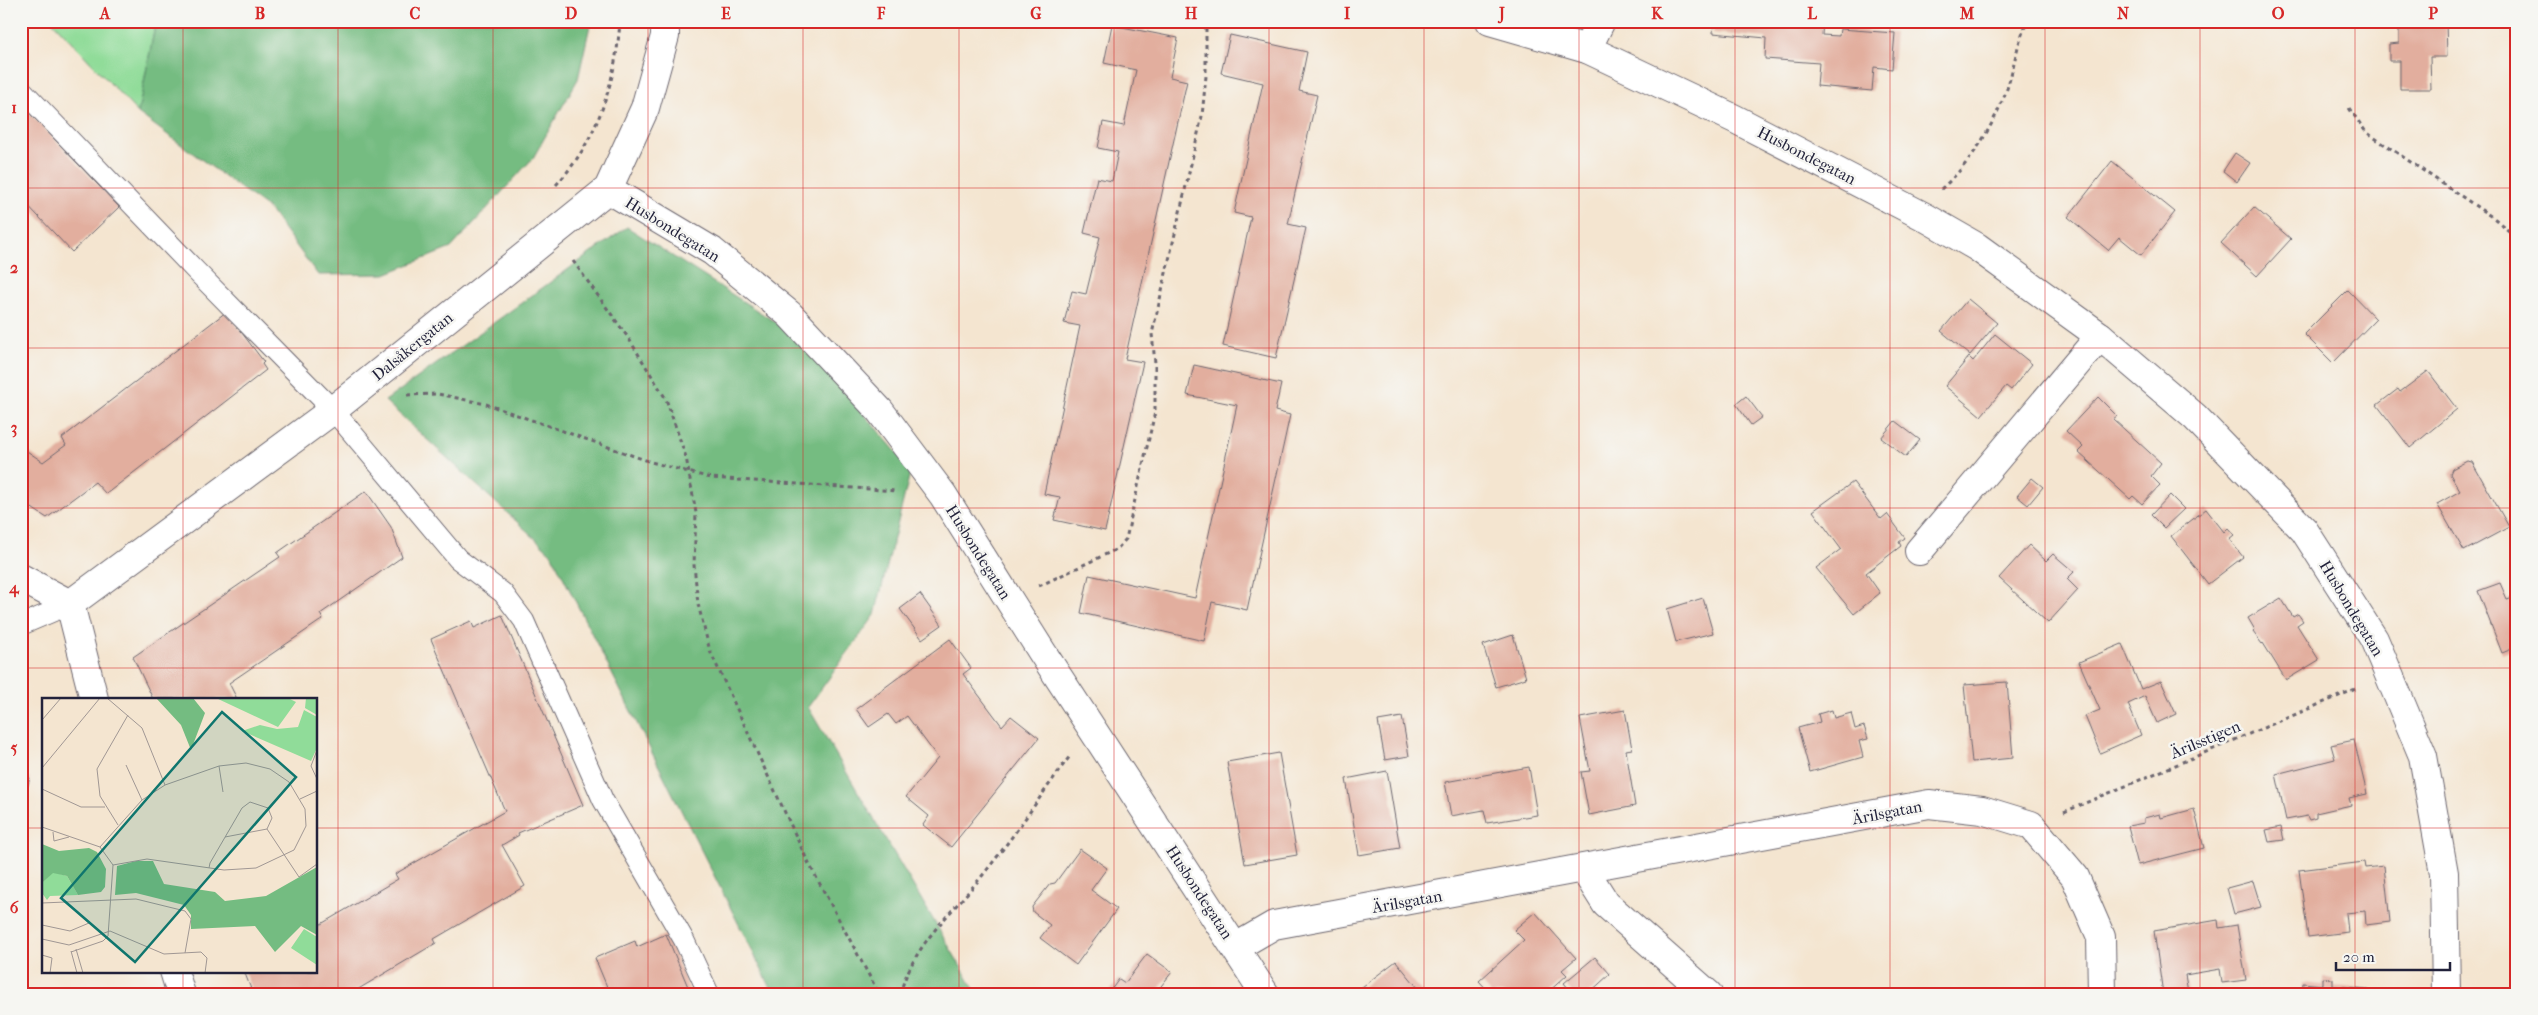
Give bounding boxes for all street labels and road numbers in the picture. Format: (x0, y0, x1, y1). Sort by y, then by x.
street label: Husbondegatan (1754, 122, 1860, 189)
street label: Husbondegatan (622, 193, 724, 266)
street label: Dalsåkergatan (368, 308, 457, 385)
street label: Husbondegatan (942, 501, 1016, 604)
street label: Husbondegatan (2316, 557, 2388, 660)
street label: Ärilsstigen (2166, 716, 2244, 763)
street label: Ärilsgatan (1850, 796, 1924, 829)
street label: Husbondegatan (1162, 842, 1237, 943)
street label: Ärilsgatan (1370, 886, 1444, 917)

